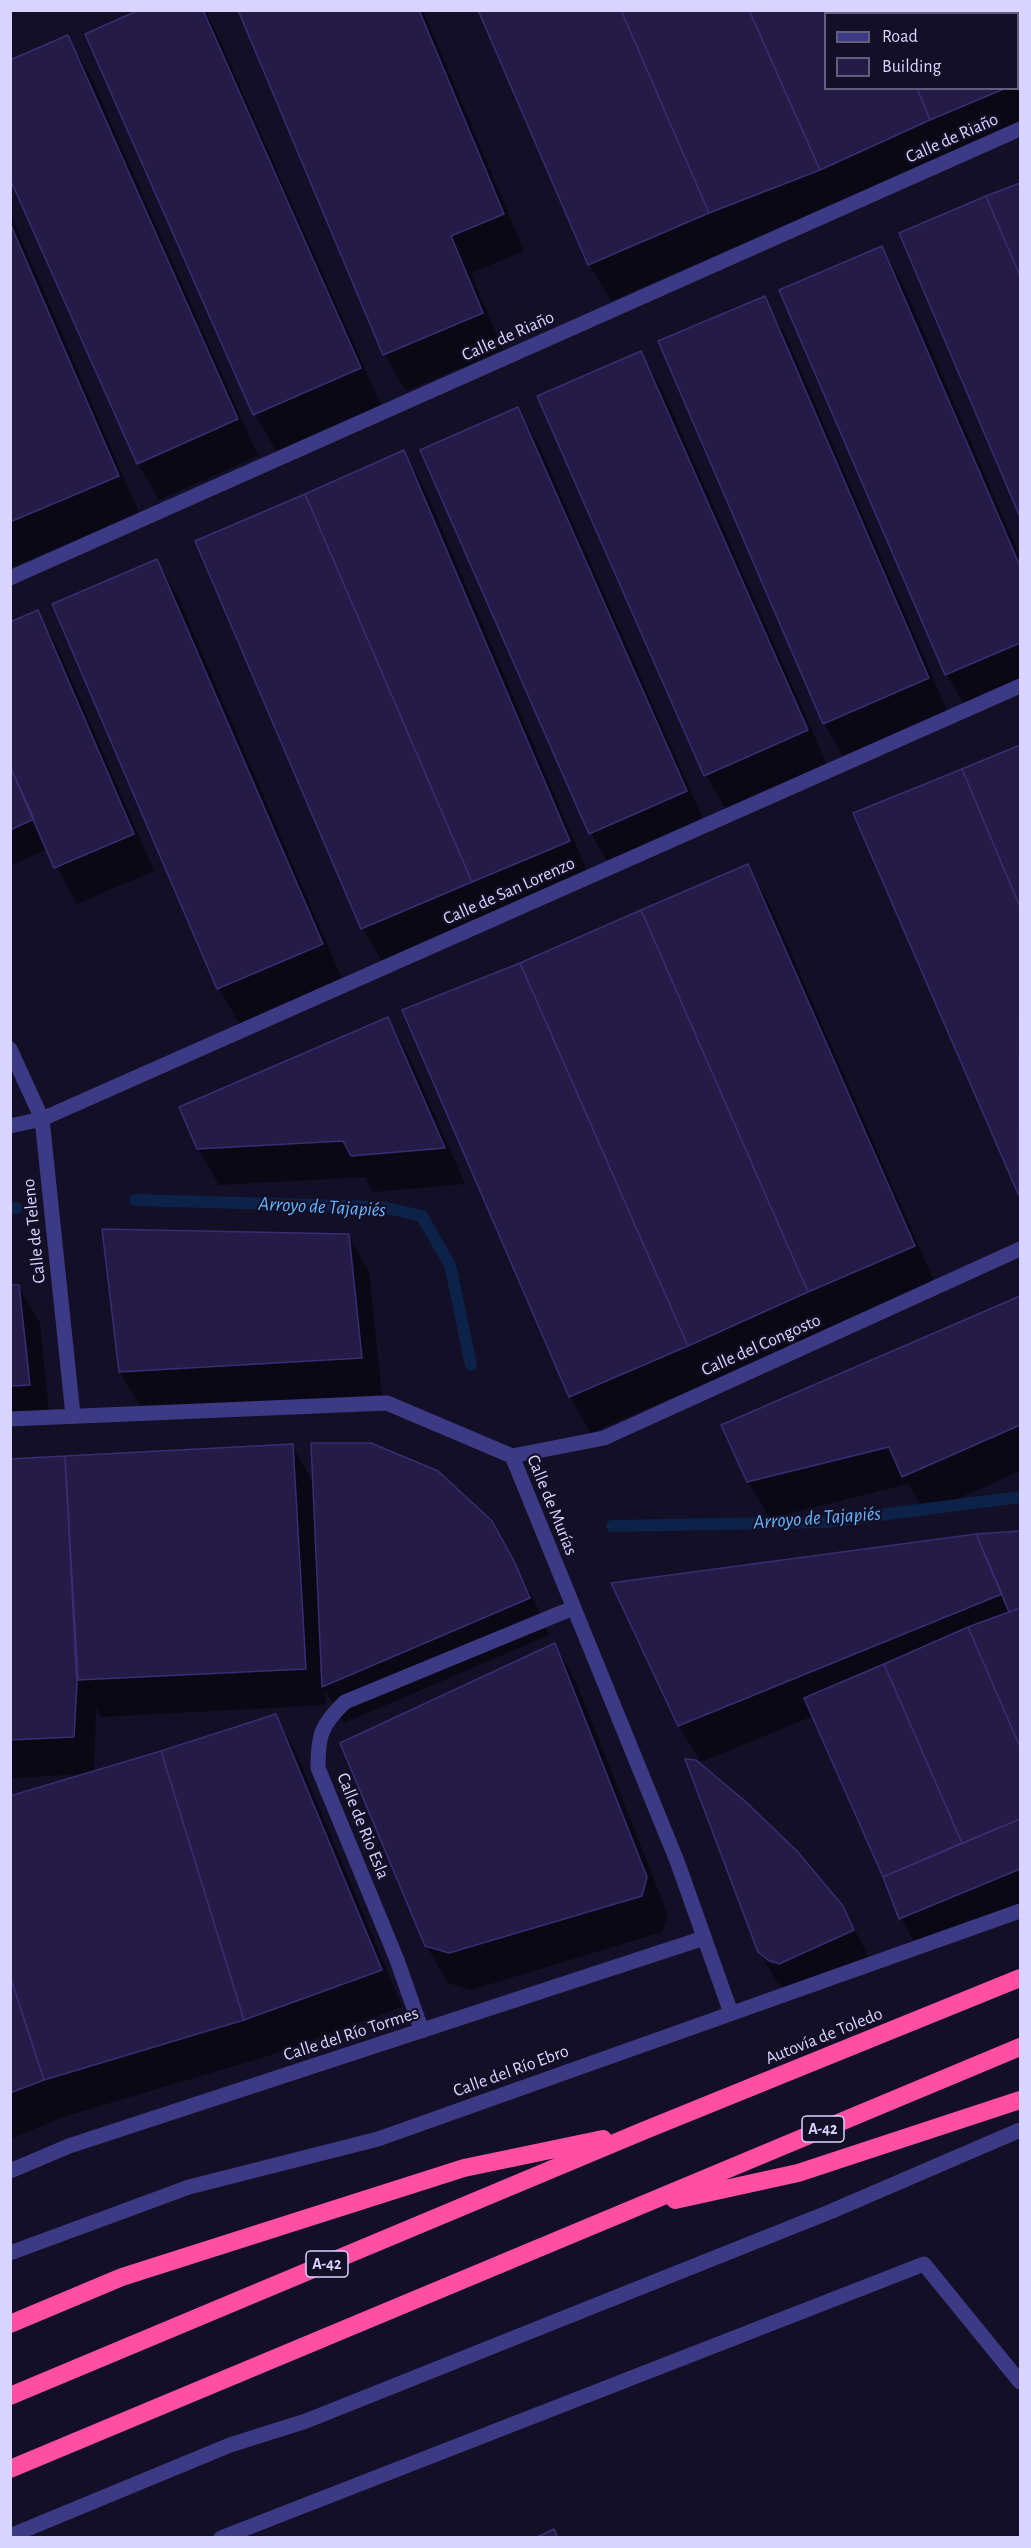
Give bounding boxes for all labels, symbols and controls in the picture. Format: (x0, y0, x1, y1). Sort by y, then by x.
legend (824, 12, 1019, 90)
text: Road (882, 28, 918, 46)
text: Building (882, 58, 941, 76)
street label: Calle de Riaño (902, 108, 1002, 168)
street label: Calle de Riaño (458, 306, 558, 366)
street label: Calle de San Lorenzo (440, 852, 578, 930)
street label: Calle de Teleno (18, 1178, 50, 1284)
water label: Arroyo de Tajapiés (258, 1192, 386, 1222)
street label: Calle del Congosto (698, 1309, 824, 1381)
street label: Calle de Murías (522, 1452, 582, 1558)
water label: Arroyo de Tajapiés (753, 1502, 881, 1534)
street label: Calle de Rio Esla (332, 1770, 394, 1882)
street label: Calle del Río Tormes (281, 2002, 421, 2066)
street label: Autovía de Toledo (762, 2003, 886, 2069)
street label: Calle del Río Ebro (450, 2040, 572, 2102)
road number: A-42 (802, 2116, 844, 2142)
road number: A-42 (306, 2251, 348, 2277)

